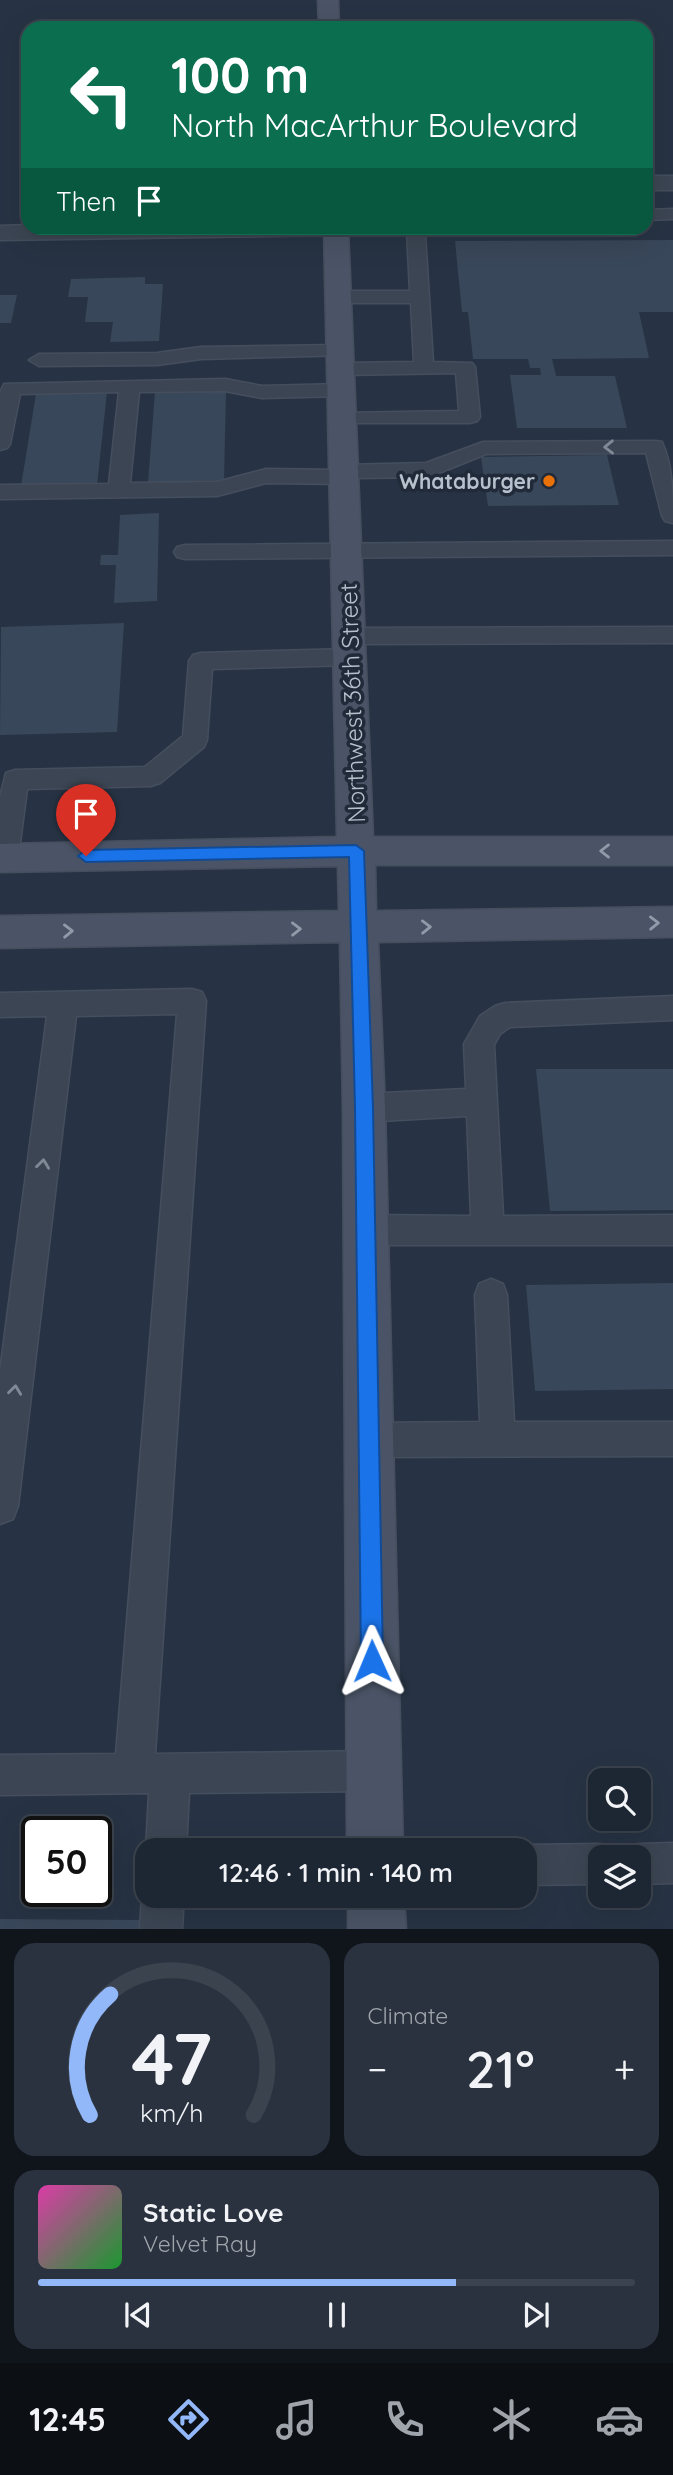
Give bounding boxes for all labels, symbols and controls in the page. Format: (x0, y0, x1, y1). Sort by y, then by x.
text: 100 m (171, 44, 309, 105)
icon: left (56, 49, 147, 140)
text: North MacArthur Boulevard (171, 105, 578, 145)
icon: arrive (130, 182, 168, 220)
text: Then (56, 185, 116, 218)
one-way arrow (603, 439, 614, 455)
place label: Whataburger (399, 468, 535, 494)
marker: Whataburger (541, 473, 557, 489)
street label: Northwest 36th Street (333, 583, 371, 823)
pin (56, 784, 116, 856)
icon: arrive (67, 795, 105, 833)
one-way arrow (599, 843, 610, 859)
one-way arrow (649, 915, 660, 930)
one-way arrow (422, 919, 432, 935)
one-way arrow (291, 921, 301, 937)
one-way arrow (63, 923, 74, 939)
one-way arrow (35, 1159, 50, 1170)
one-way arrow (7, 1384, 22, 1396)
position arrow (335, 1624, 409, 1698)
map controls (588, 1768, 651, 1908)
button: search (588, 1768, 651, 1831)
speed limit sign: 50 (21, 1816, 112, 1907)
button: layers (588, 1845, 651, 1908)
text: 12:46 · 1 min · 140 m (219, 1856, 453, 1889)
text: Climate (368, 2001, 448, 2030)
text: 47 (131, 2013, 212, 2104)
text: 21° (466, 2036, 535, 2101)
text: − (368, 2045, 387, 2093)
text: + (614, 2045, 635, 2093)
text: km/h (140, 2097, 203, 2128)
text: Static Love (143, 2196, 284, 2229)
text: Velvet Ray (143, 2229, 257, 2258)
icon: previous (119, 2296, 157, 2334)
icon: pause (318, 2296, 356, 2334)
icon: next (517, 2296, 555, 2334)
icon: directions (164, 2395, 213, 2444)
icon: music (272, 2395, 321, 2444)
icon: phone (380, 2395, 429, 2444)
icon: climate (487, 2395, 536, 2444)
icon: car (595, 2395, 644, 2444)
text: 12:45 (29, 2399, 106, 2439)

